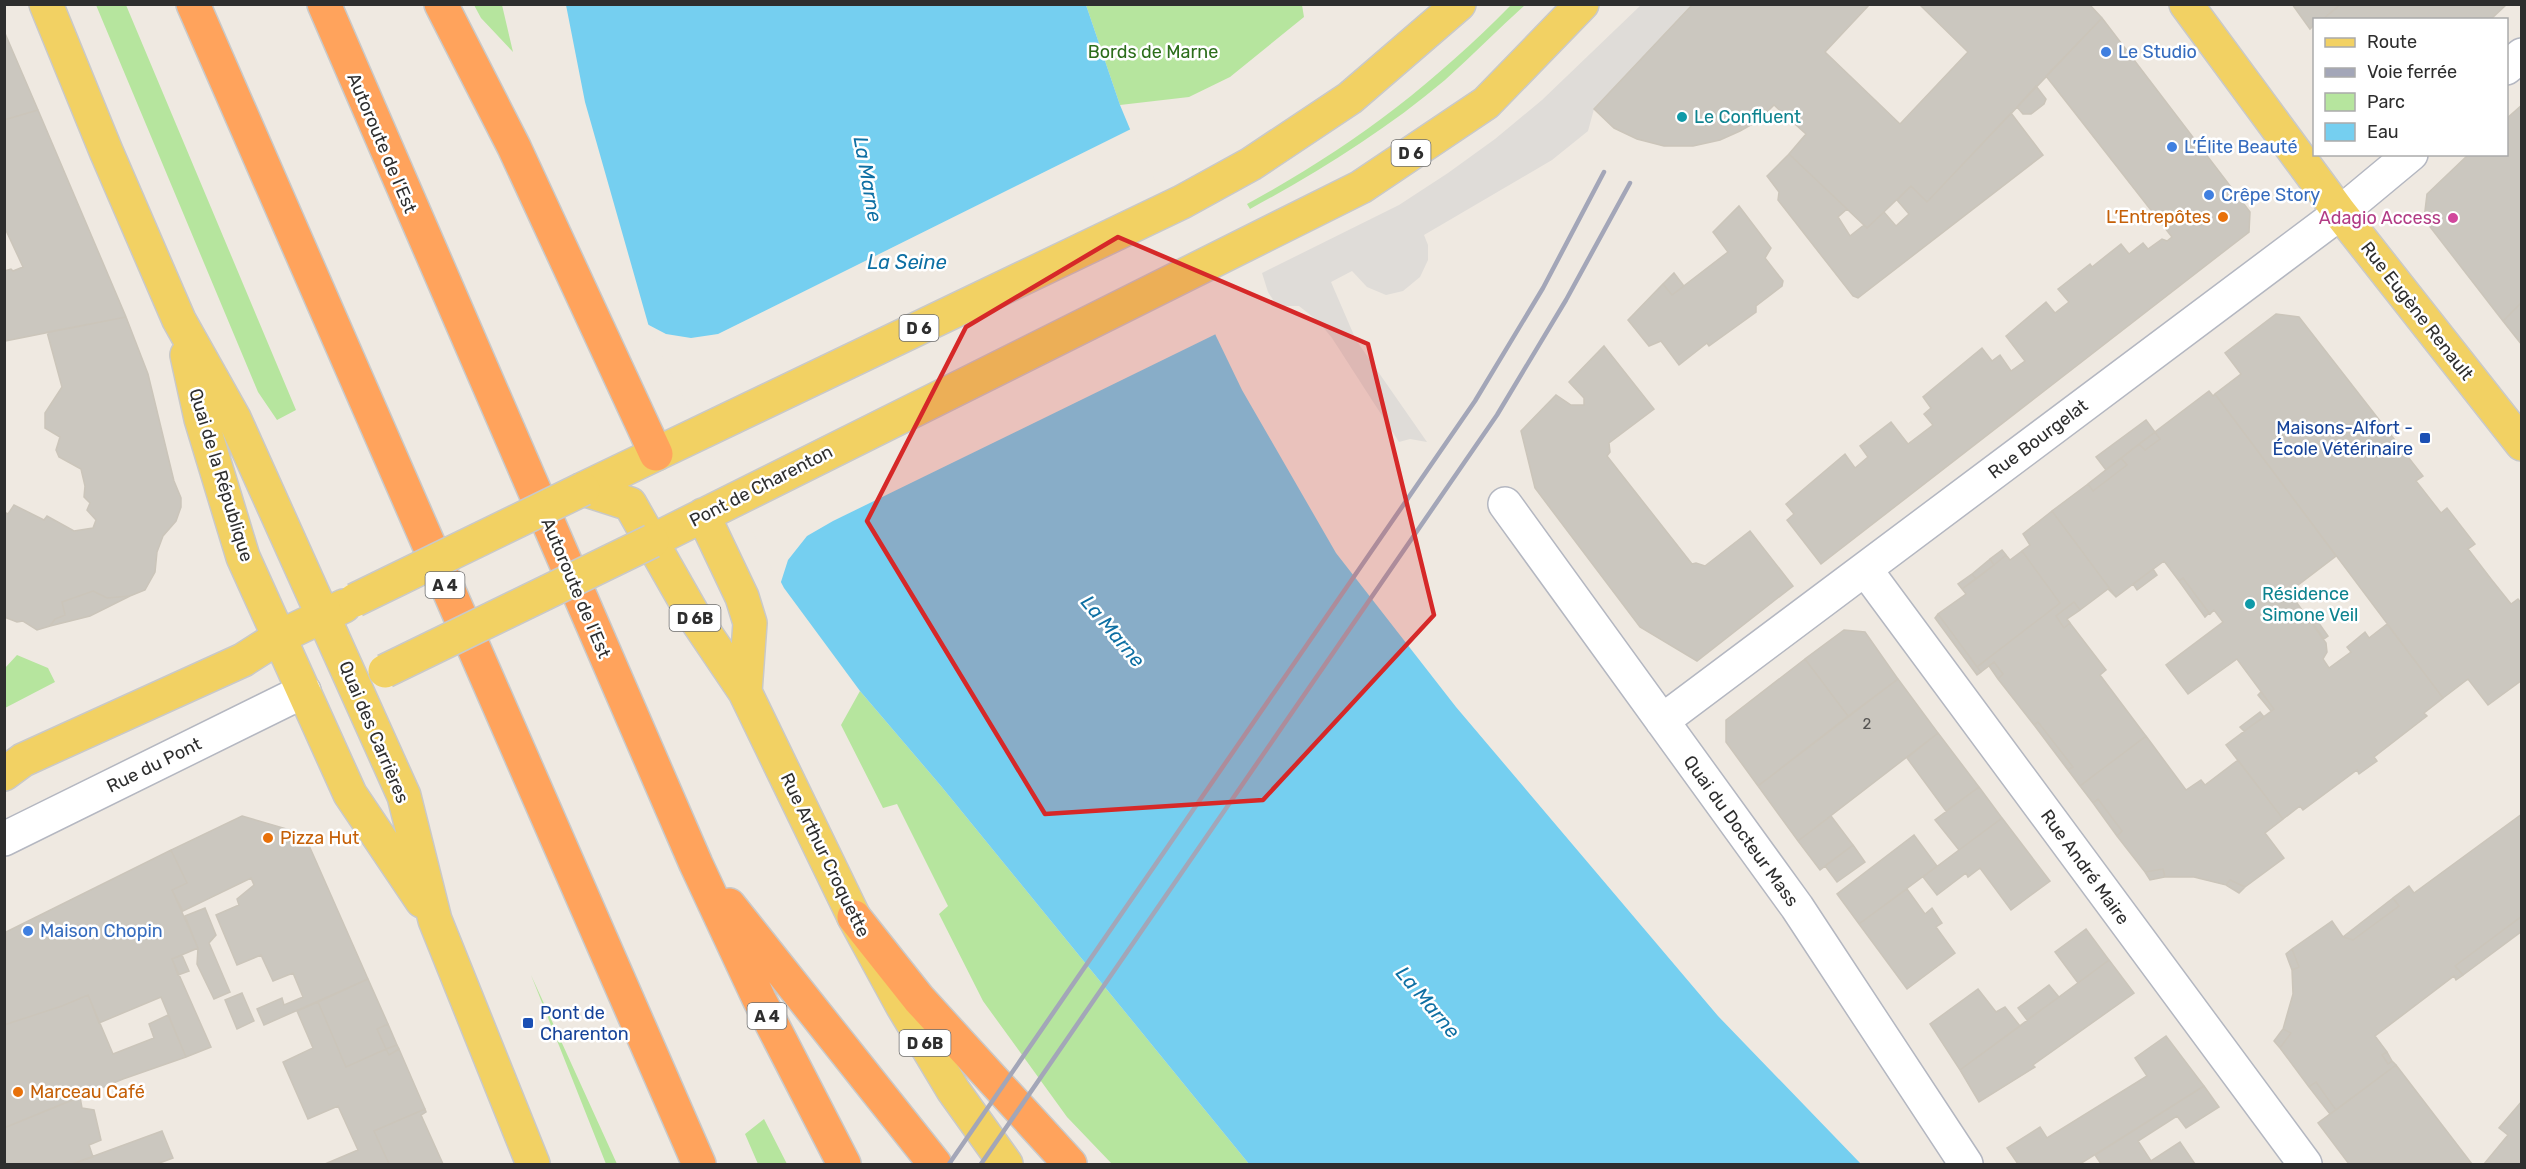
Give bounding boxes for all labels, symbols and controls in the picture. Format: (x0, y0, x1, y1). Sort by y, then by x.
legend (2313, 18, 2508, 156)
text: Route (2367, 31, 2417, 53)
park label: Bords de Marne (1088, 41, 1218, 63)
place label: Le Studio (2118, 41, 2197, 63)
marker: Le Studio (2099, 45, 2113, 59)
text: Voie ferrée (2367, 61, 2457, 83)
street label: Autoroute de l’Est (343, 70, 421, 216)
text: Parc (2367, 91, 2405, 113)
place label: Le Confluent (1694, 106, 1801, 128)
marker: Le Confluent (1675, 110, 1689, 124)
text: Eau (2367, 121, 2399, 143)
water label: La Marne (849, 134, 887, 224)
place label: L’Élite Beauté (2184, 136, 2297, 158)
road number: D 6 (1392, 140, 1430, 166)
marker: L’Élite Beauté (2165, 140, 2179, 154)
place label: Crêpe Story (2221, 184, 2320, 206)
marker: Crêpe Story (2202, 188, 2216, 202)
place label: L’Entrepôtes (2106, 206, 2211, 228)
place label: Adagio Access (2319, 207, 2441, 229)
marker: L’Entrepôtes (2216, 210, 2230, 224)
marker: Adagio Access (2446, 211, 2460, 225)
street label: Rue Eugène Renault (2356, 237, 2478, 385)
water label: La Seine (867, 250, 947, 274)
road number: D 6 (900, 315, 938, 341)
street label: Quai de la République (184, 386, 258, 564)
street label: Rue Bourgelat (1984, 394, 2092, 484)
place label: Maisons-Alfort - École Vétérinaire (2272, 417, 2413, 460)
marker: Maisons-Alfort - École Vétérinaire (2418, 431, 2432, 445)
street label: Pont de Charenton (686, 440, 836, 532)
street label: Autoroute de l’Est (537, 515, 615, 661)
road number: A 4 (426, 572, 464, 598)
place label: Résidence Simone Veil (2262, 583, 2358, 626)
water label: La Marne (1076, 590, 1150, 672)
marker: Résidence Simone Veil (2243, 597, 2257, 611)
road number: D 6B (670, 605, 720, 631)
street label: Quai des Carrières (334, 658, 414, 806)
house number: 2 (1863, 715, 1872, 733)
street label: Rue du Pont (103, 733, 205, 797)
street label: Quai du Docteur Mass (1679, 751, 1803, 911)
street label: Rue Arthur Croquette (776, 769, 874, 941)
street label: Rue André Maire (2036, 805, 2134, 929)
place label: Pizza Hut (280, 827, 359, 849)
marker: Pizza Hut (261, 831, 275, 845)
place label: Maison Chopin (40, 920, 163, 942)
marker: Maison Chopin (21, 924, 35, 938)
water label: La Marne (1391, 961, 1465, 1043)
place label: Pont de Charenton (540, 1002, 629, 1045)
road number: A 4 (748, 1003, 786, 1029)
marker: Pont de Charenton (521, 1016, 535, 1030)
road number: D 6B (900, 1030, 950, 1056)
place label: Marceau Café (30, 1081, 145, 1103)
marker: Marceau Café (11, 1085, 25, 1099)

